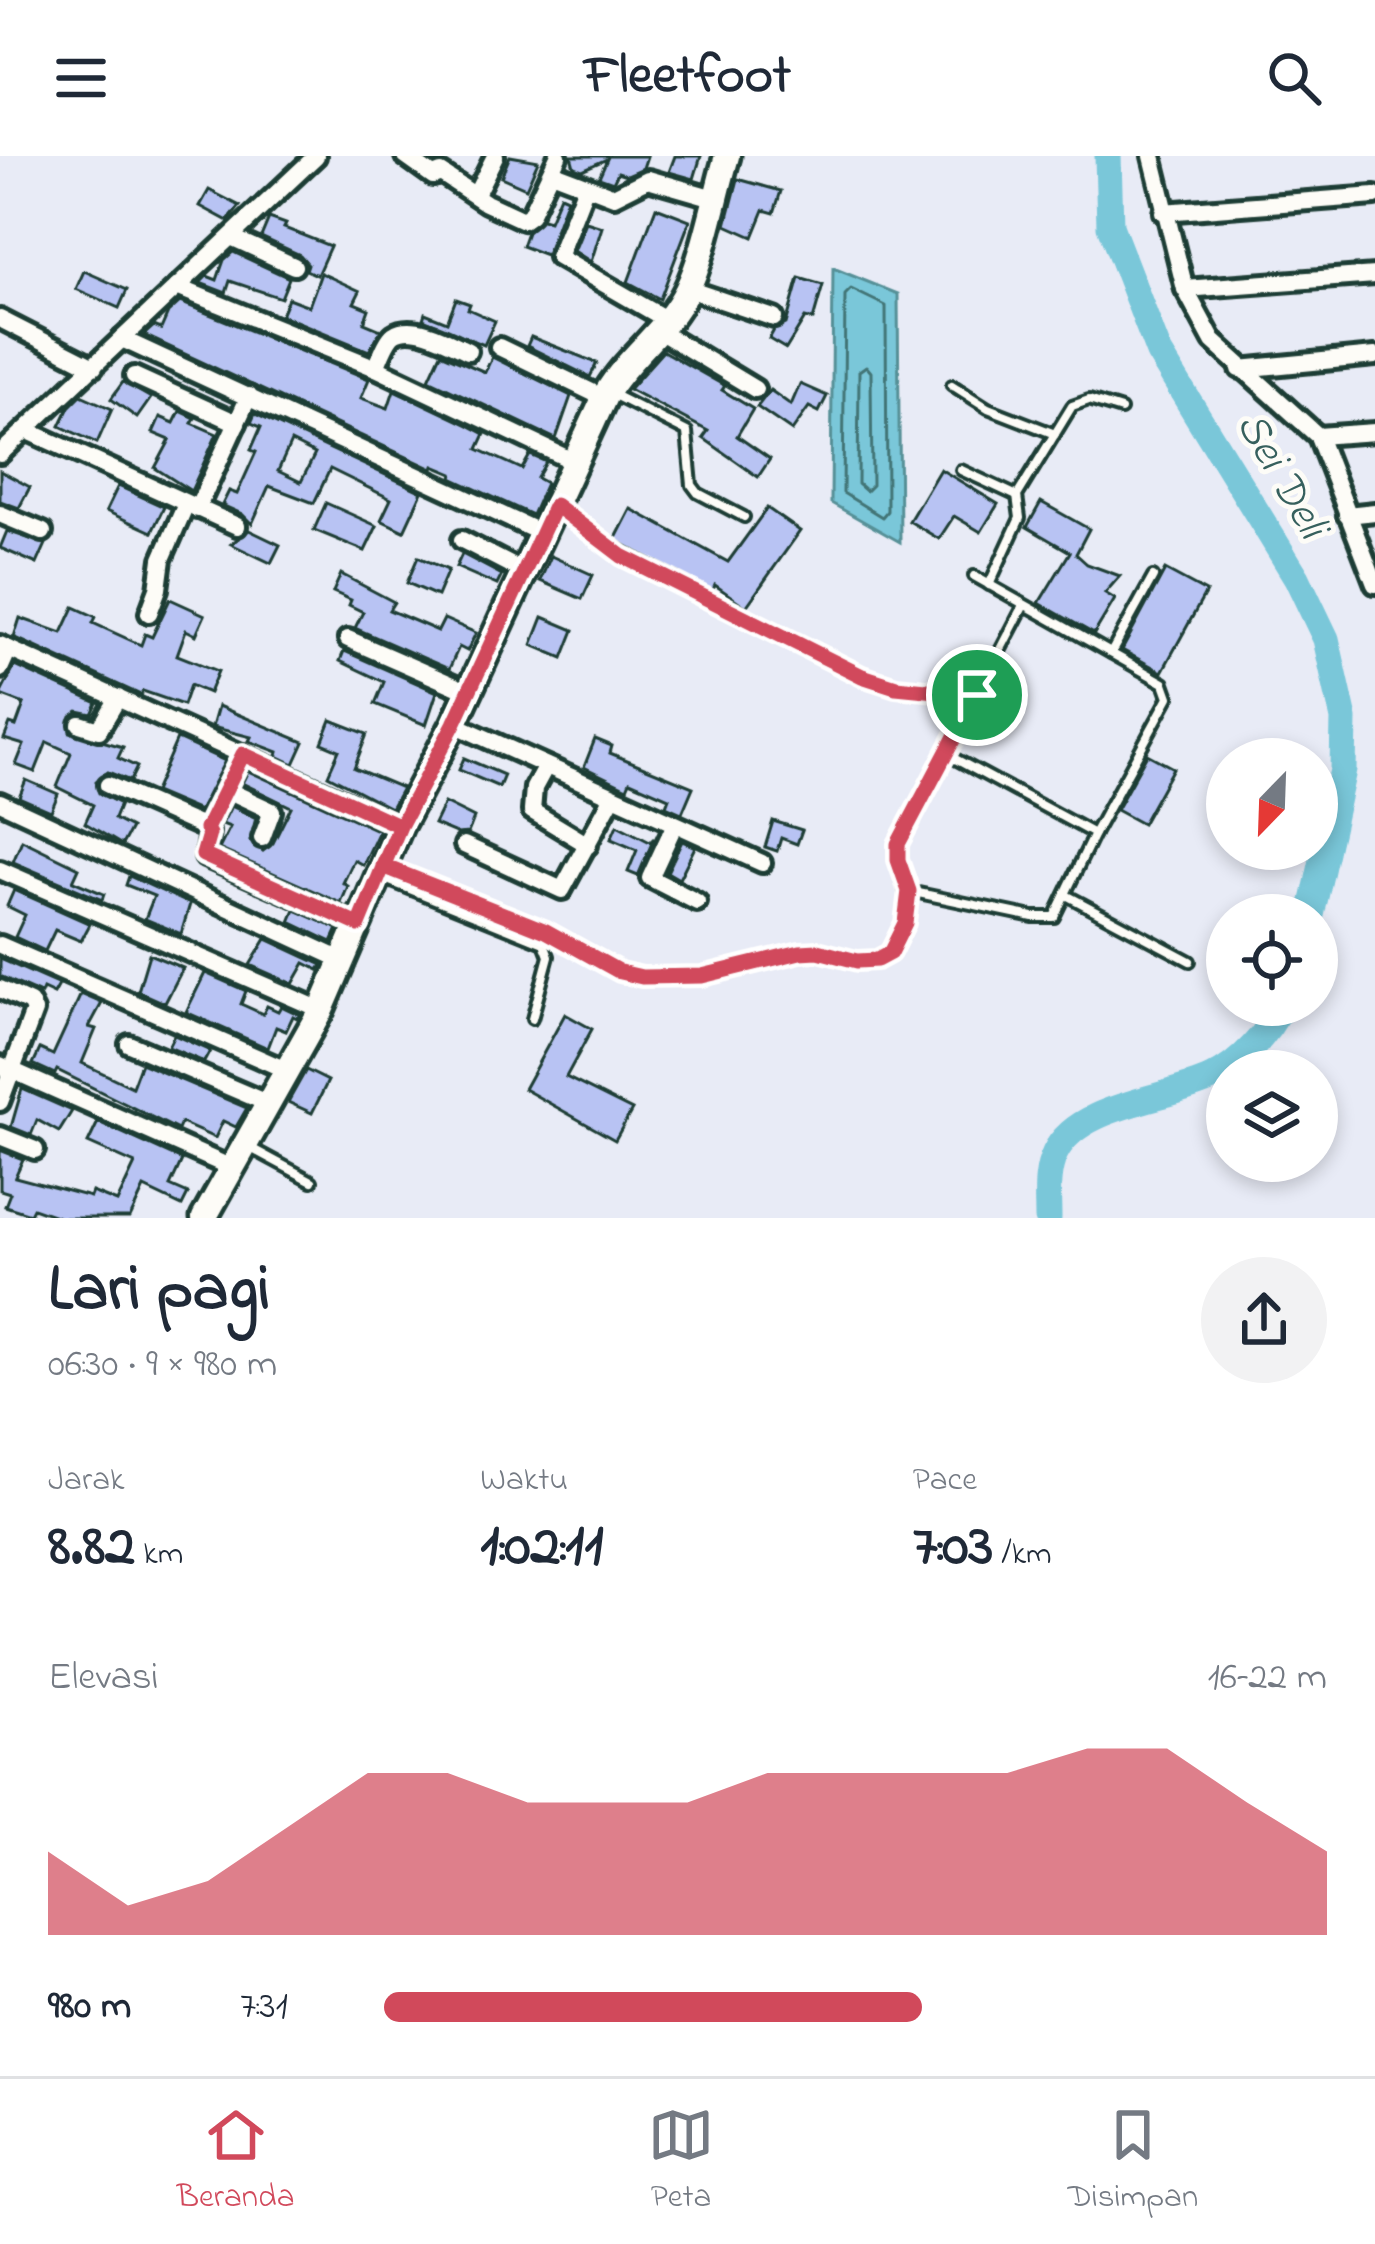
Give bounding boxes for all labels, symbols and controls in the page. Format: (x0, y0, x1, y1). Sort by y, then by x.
text: Fleetfoot (584, 39, 791, 117)
icon: menu (48, 45, 114, 111)
icon: search (1261, 45, 1327, 111)
water label: Sei Deli (1217, 400, 1345, 555)
pin (926, 644, 1028, 746)
icon: arrive (944, 662, 1010, 728)
north arrow (1206, 738, 1338, 870)
map controls (1206, 738, 1338, 1182)
button: locate (1206, 894, 1338, 1026)
button: layers (1206, 1050, 1338, 1182)
text: Lari pagi (48, 1244, 270, 1340)
button: share (1201, 1257, 1327, 1383)
text: 06:30 · 9 × 980 m (48, 1337, 277, 1394)
text: Jarak (48, 1457, 124, 1505)
text: Waktu (480, 1457, 568, 1505)
text: Pace (913, 1457, 977, 1505)
text: 8.82 (48, 1505, 135, 1592)
text: 1:02:11 (480, 1505, 604, 1592)
text: 7:03 (913, 1505, 993, 1592)
text: km (135, 1531, 183, 1579)
text: /km (993, 1531, 1052, 1579)
text: Elevasi (48, 1650, 159, 1707)
text: 16–22 m (1207, 1650, 1327, 1707)
text: 980 m (48, 1979, 131, 2036)
text: 7:31 (240, 1979, 288, 2036)
tab: Beranda (177, 2102, 294, 2222)
tab: Peta (648, 2102, 714, 2222)
tab: Disimpan (1068, 2102, 1198, 2222)

